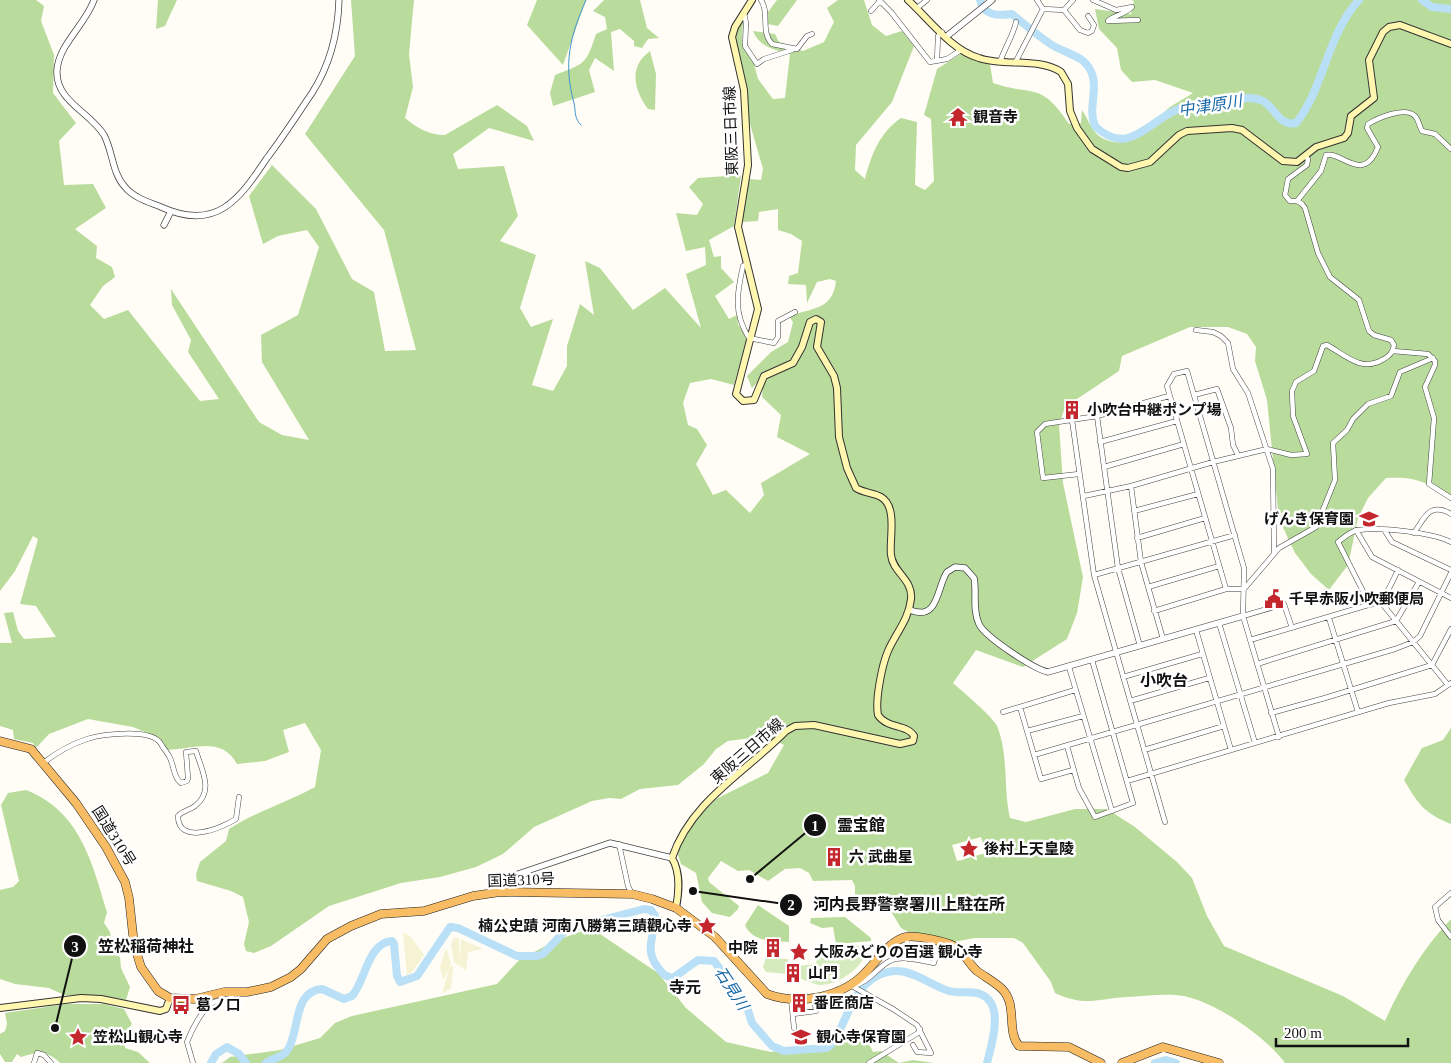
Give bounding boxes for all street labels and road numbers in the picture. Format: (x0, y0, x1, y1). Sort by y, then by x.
street label: 東阪三日市線 (721, 86, 741, 176)
street label: 東阪三日市線 (708, 715, 786, 787)
street label: 国道310号 (89, 803, 139, 869)
street label: 国道310号 (487, 871, 555, 889)

